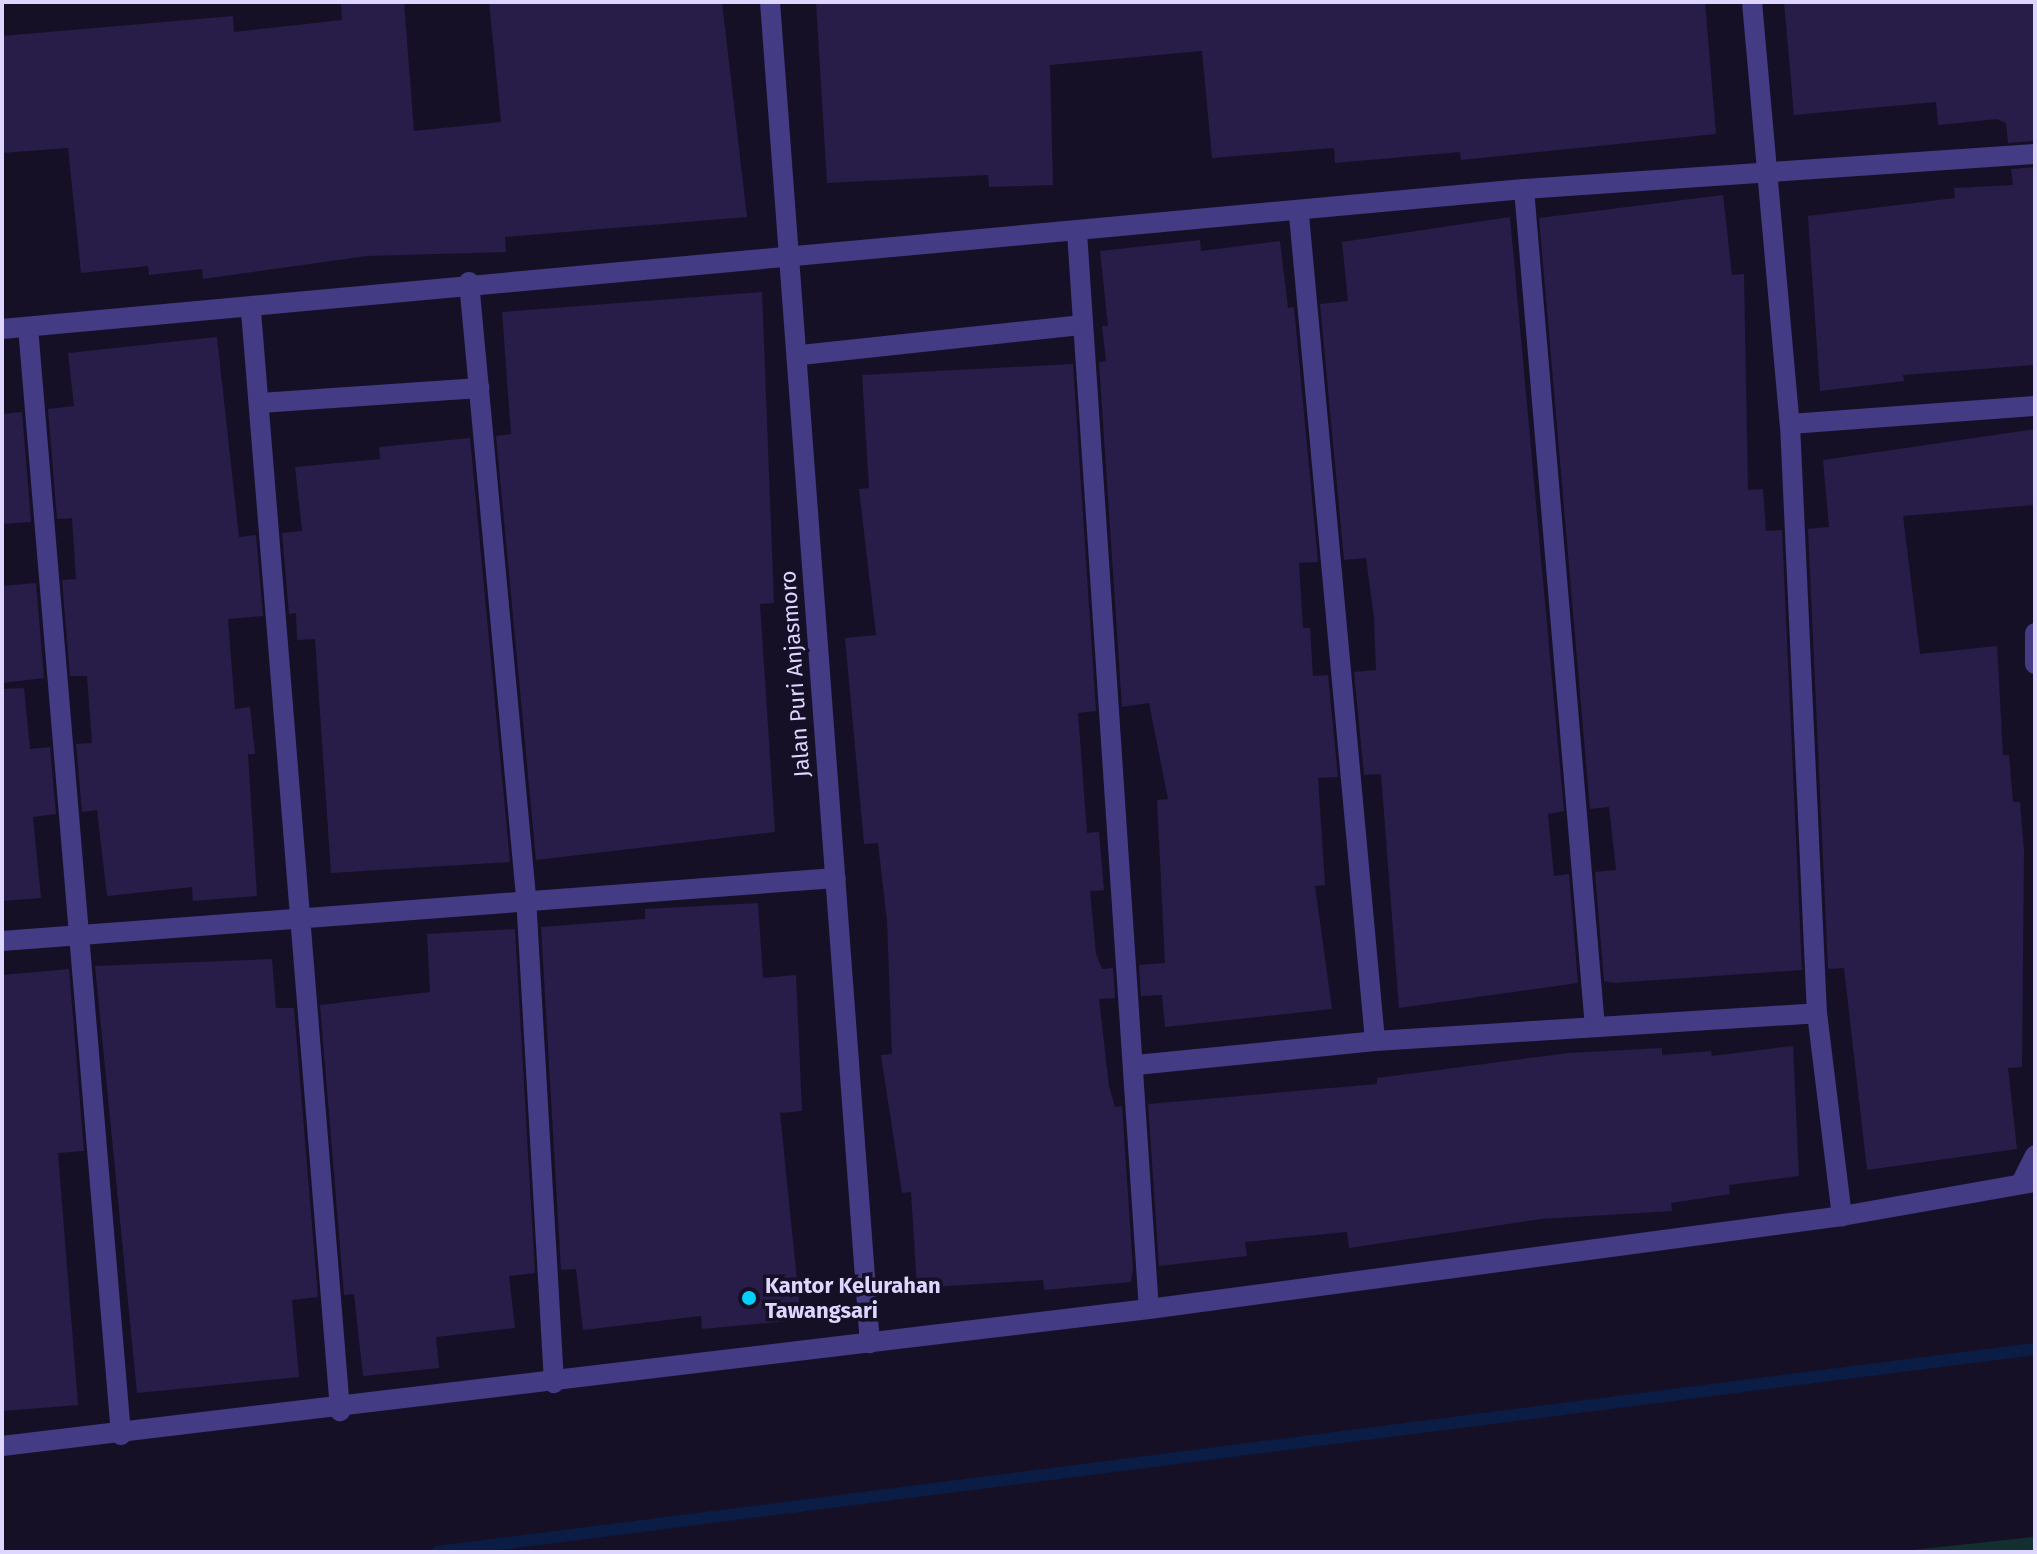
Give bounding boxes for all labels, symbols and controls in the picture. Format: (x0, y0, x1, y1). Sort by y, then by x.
street label: Jalan Puri Anjasmoro (775, 570, 815, 778)
place label: Kantor Kelurahan Tawangsari (765, 1272, 941, 1324)
marker: Kantor Kelurahan Tawangsari (740, 1289, 758, 1307)

